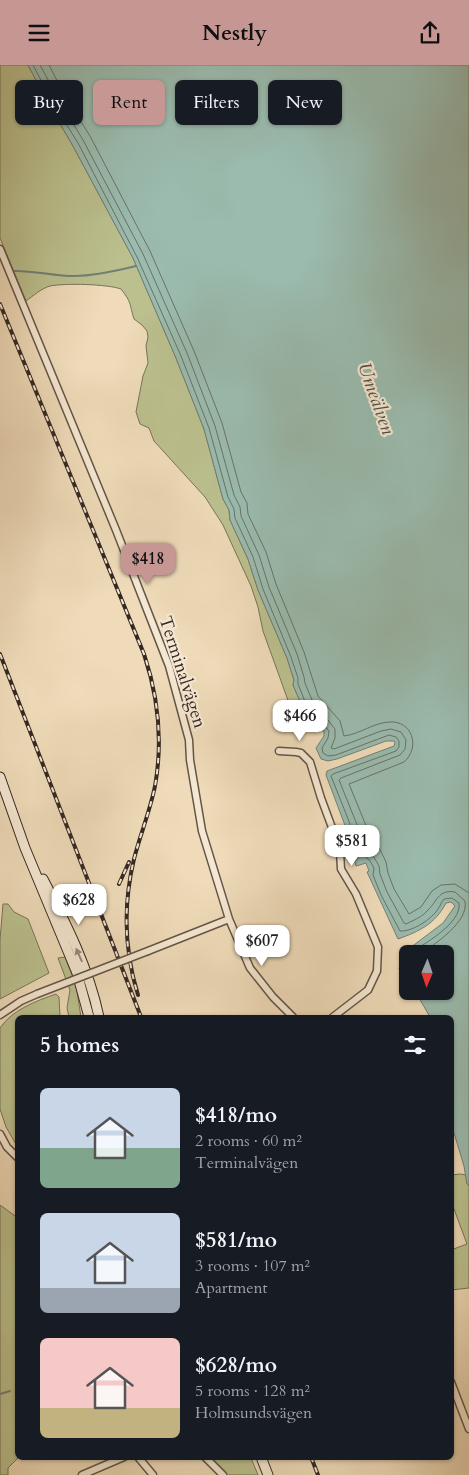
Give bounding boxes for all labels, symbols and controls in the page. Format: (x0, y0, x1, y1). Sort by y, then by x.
text: Nestly (202, 18, 267, 48)
icon: menu (25, 19, 53, 47)
icon: share (416, 19, 444, 47)
chip: Buy (15, 80, 83, 125)
chip: Rent (93, 80, 165, 125)
chip: Filters (175, 80, 258, 125)
chip: New (268, 80, 342, 125)
water label: Umeälven (351, 359, 401, 439)
pin: $418 (118, 543, 178, 585)
text: $418 (132, 548, 164, 570)
street label: Terminalvägen (153, 613, 213, 732)
pin: $466 (270, 699, 330, 742)
text: $466 (284, 705, 316, 727)
pin: $581 (322, 825, 382, 867)
text: $581 (336, 830, 368, 852)
pin: $628 (49, 883, 109, 926)
text: $628 (63, 889, 95, 911)
pin: $607 (232, 925, 292, 967)
text: $607 (246, 930, 278, 952)
north arrow (399, 945, 454, 1000)
map controls (399, 945, 454, 1000)
one-way arrow (75, 948, 83, 962)
text: 5 homes (40, 1031, 119, 1060)
icon: filters (401, 1031, 429, 1059)
text: $418/mo (195, 1101, 277, 1130)
icon: home (80, 1108, 140, 1168)
text: 2 rooms · 60 m² (195, 1130, 302, 1152)
text: Terminalvägen (195, 1152, 298, 1174)
text: $581/mo (195, 1226, 277, 1255)
icon: home (80, 1233, 140, 1293)
text: 3 rooms · 107 m² (195, 1255, 310, 1277)
text: Apartment (195, 1277, 268, 1299)
text: $628/mo (195, 1351, 277, 1380)
icon: home (80, 1358, 140, 1418)
text: 5 rooms · 128 m² (195, 1380, 310, 1402)
text: Holmsundsvägen (195, 1402, 312, 1424)

